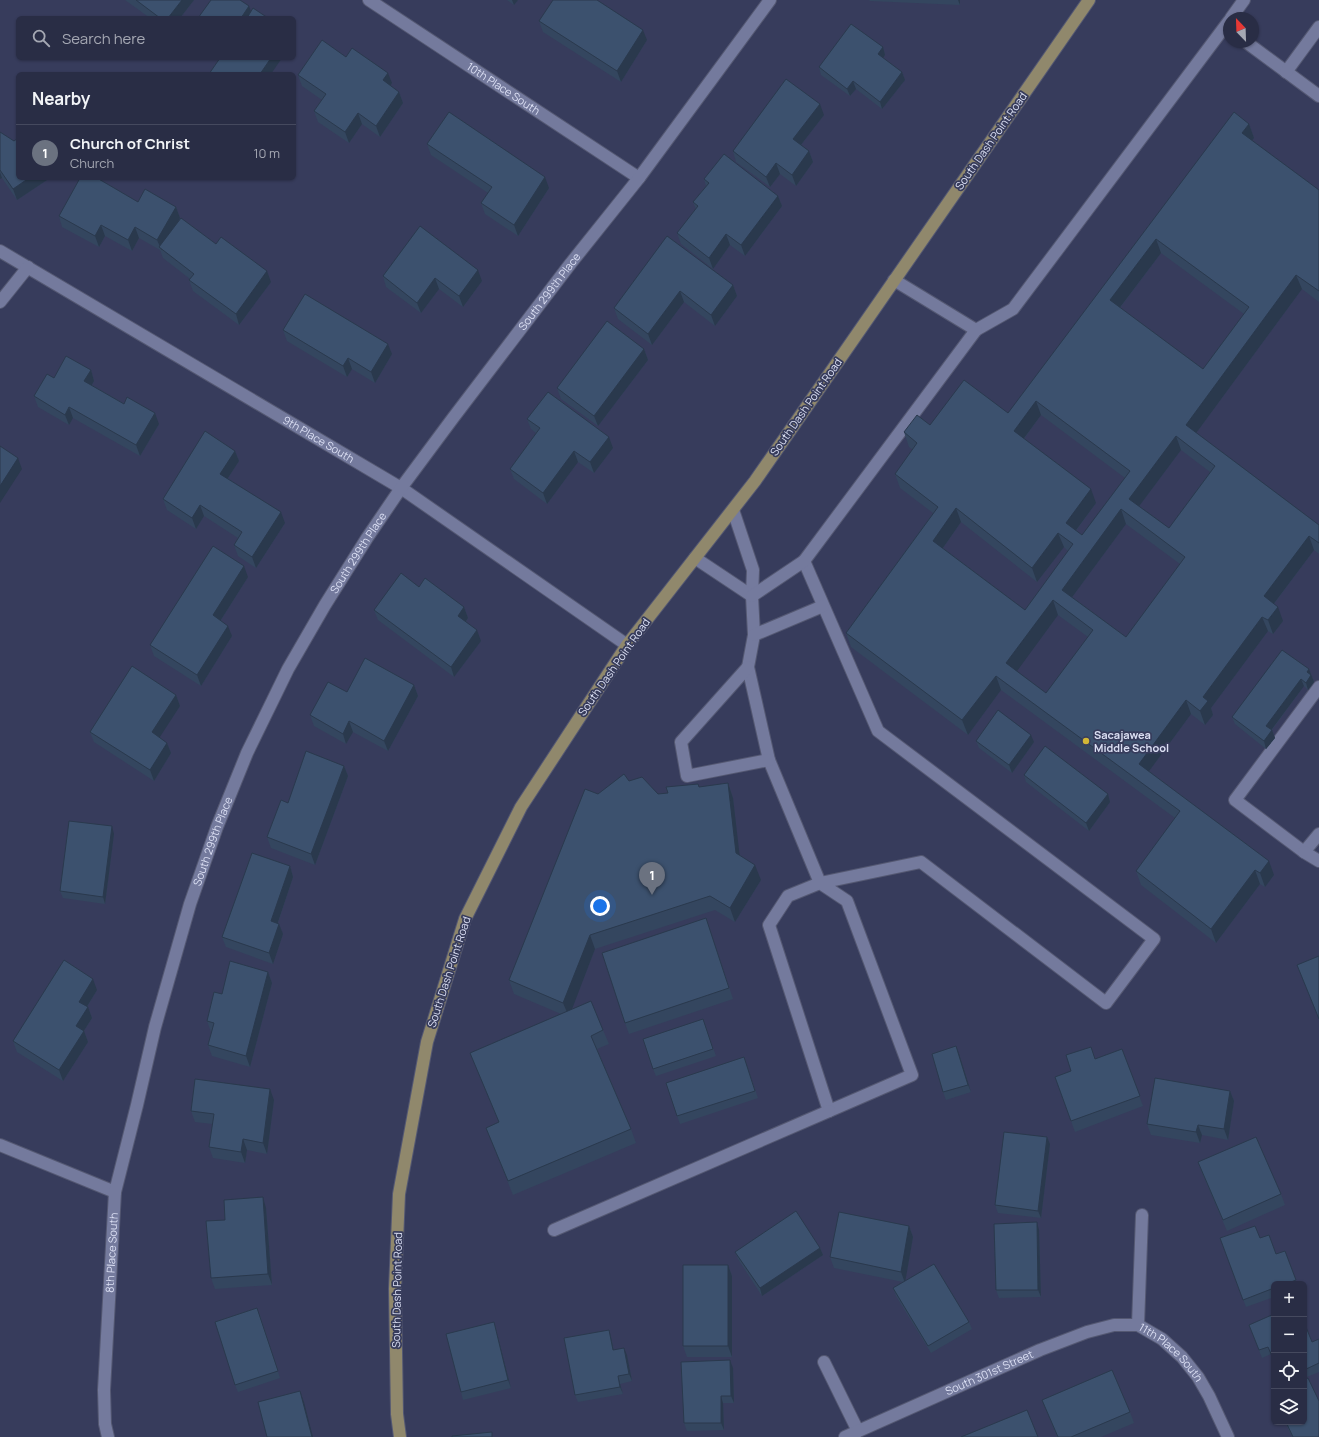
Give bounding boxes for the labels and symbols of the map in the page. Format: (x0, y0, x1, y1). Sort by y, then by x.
north arrow (1223, 12, 1259, 48)
street label: 10th Place South (464, 59, 543, 118)
street label: South Dash Point Road (951, 89, 1030, 192)
street label: South 299th Place (515, 249, 584, 333)
street label: South Dash Point Road (766, 355, 845, 458)
street label: 9th Place South (280, 412, 357, 466)
street label: South 299th Place (326, 509, 390, 596)
street label: South Dash Point Road (574, 615, 653, 718)
place label: Sacajawea Middle School (1094, 727, 1169, 755)
marker: Sacajawea Middle School (1081, 736, 1091, 746)
street label: South 299th Place (189, 794, 236, 888)
pin: 1 (639, 862, 665, 895)
your location (590, 896, 610, 916)
street label: South Dash Point Road (423, 914, 474, 1029)
street label: 8th Place South (101, 1212, 121, 1293)
street label: South Dash Point Road (388, 1232, 405, 1348)
street label: 11th Place South (1136, 1319, 1207, 1384)
street label: South 301st Street (943, 1346, 1035, 1398)

